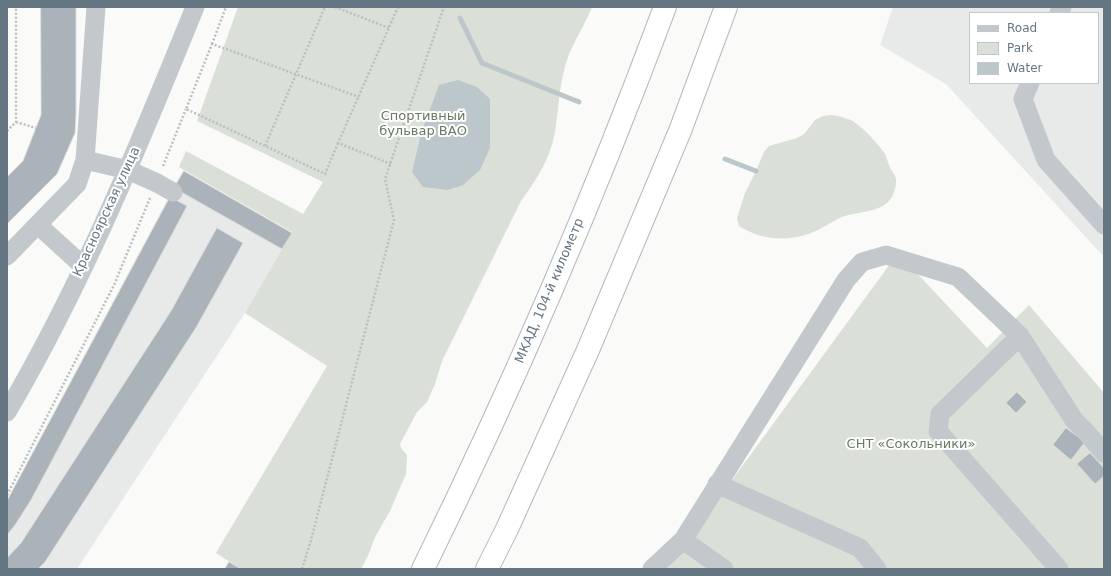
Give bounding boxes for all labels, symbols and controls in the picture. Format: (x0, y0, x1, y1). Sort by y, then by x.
legend (969, 12, 1099, 84)
text: Road (1007, 21, 1037, 35)
text: Park (1007, 41, 1033, 55)
text: Water (1007, 61, 1042, 75)
park label: Спортивный бульвар ВАО (379, 109, 467, 140)
street label: Красноярская улица (70, 145, 144, 279)
street label: МКАД, 104-й километр (512, 216, 588, 366)
park label: СНТ «Сокольники» (847, 437, 975, 453)

